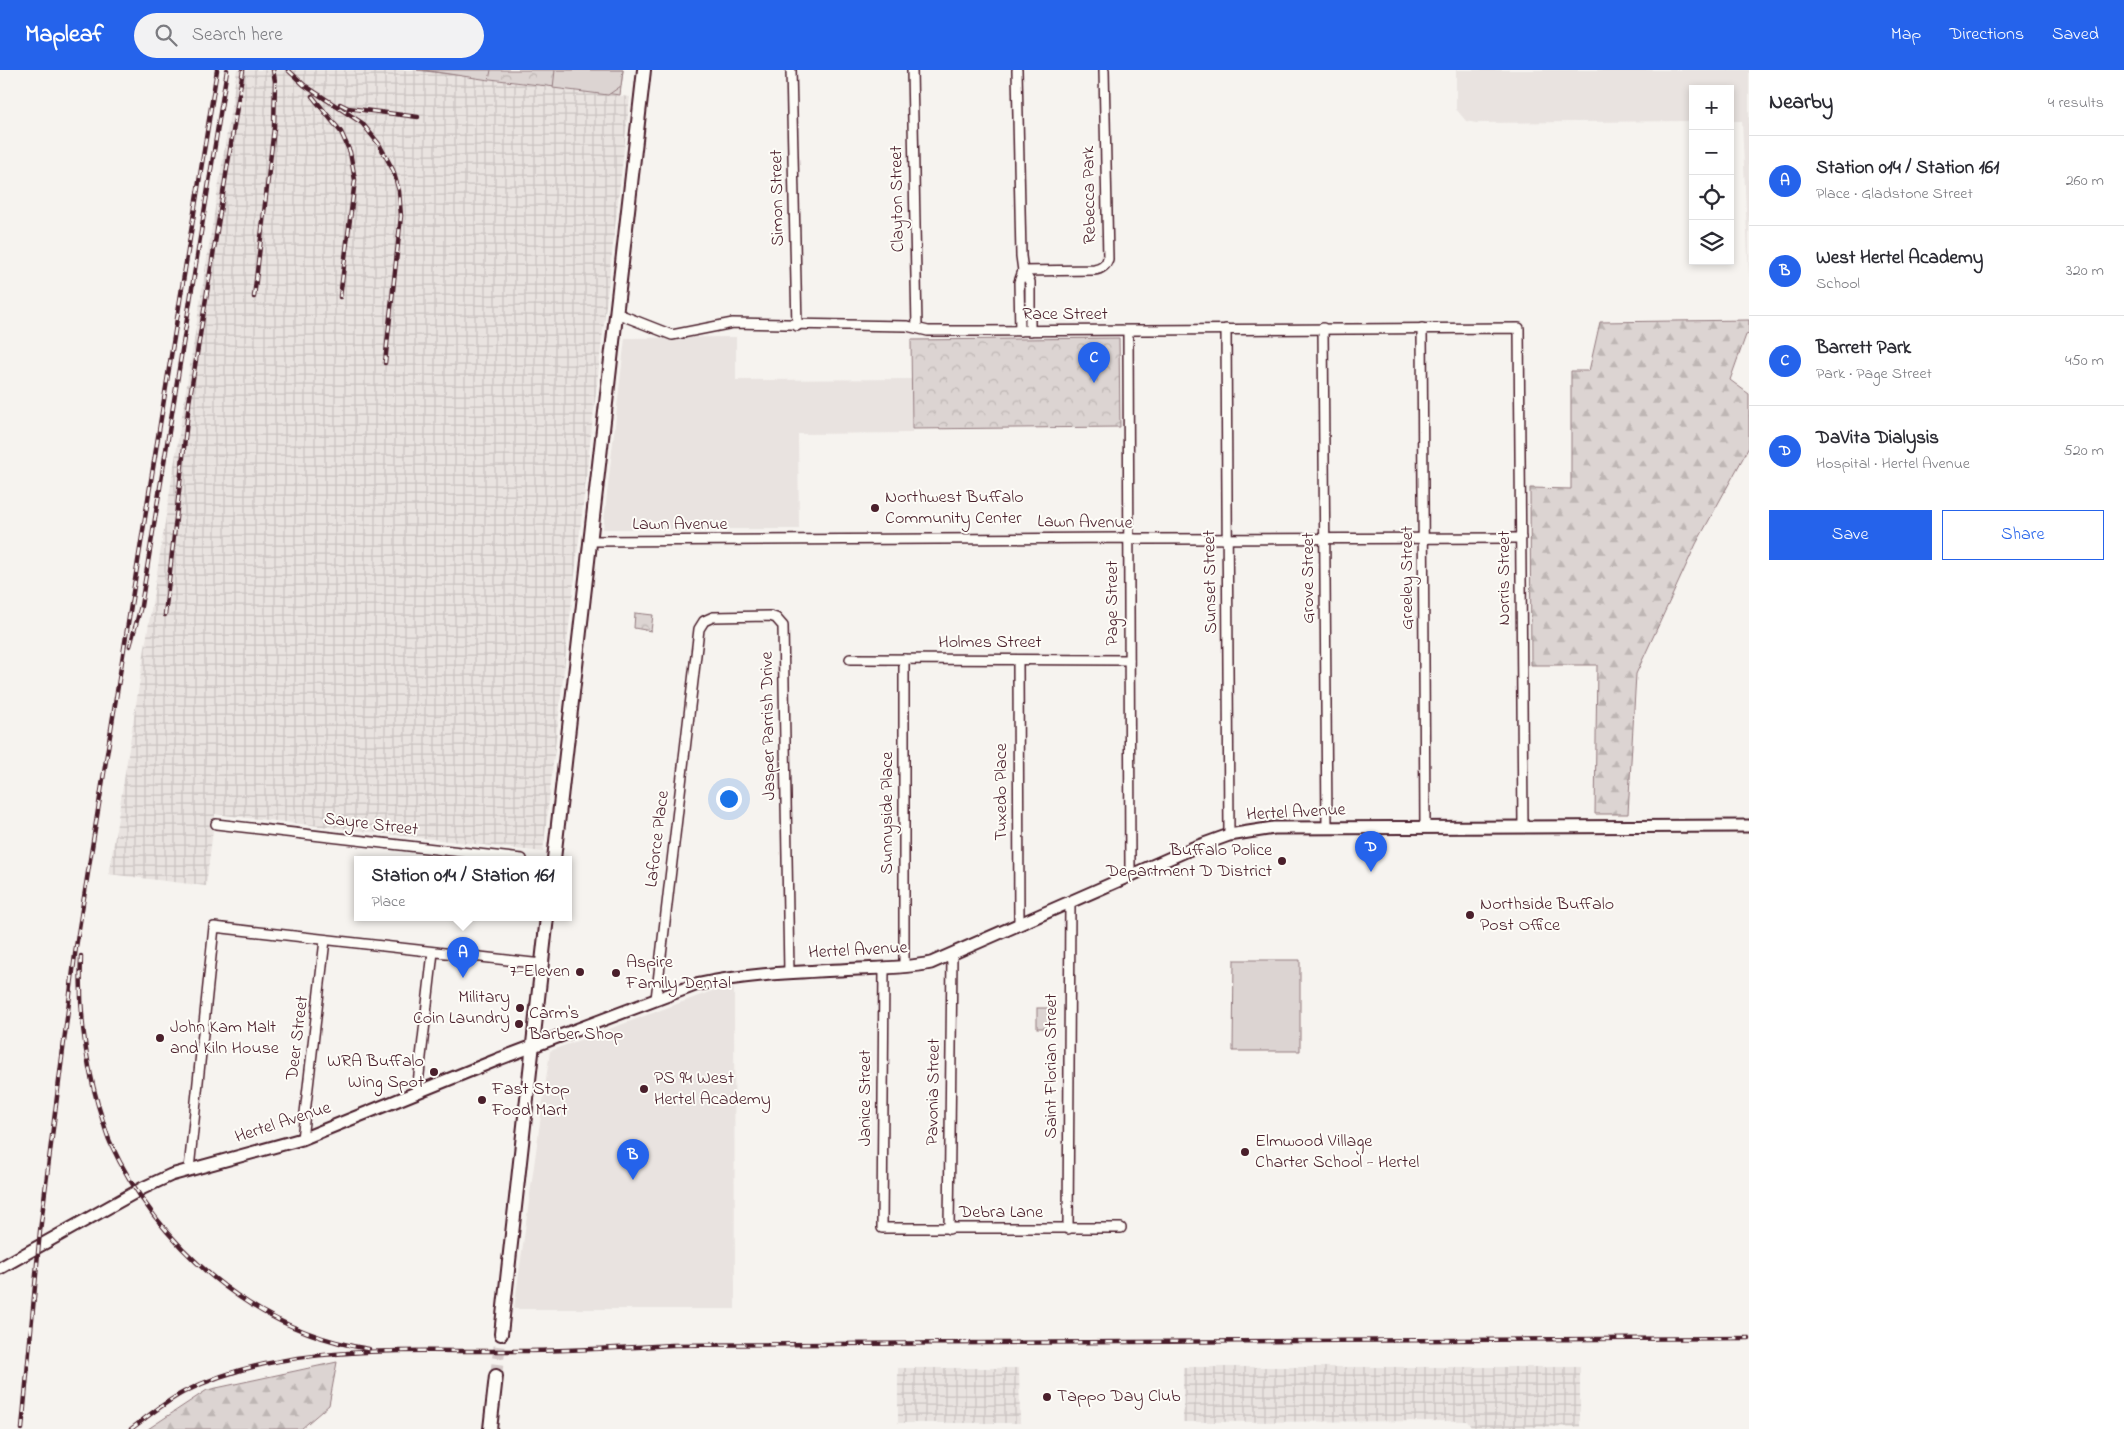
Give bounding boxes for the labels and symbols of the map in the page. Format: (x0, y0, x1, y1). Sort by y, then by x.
street label: Clayton Street (884, 145, 912, 253)
street label: Rebecca Park (1076, 146, 1104, 244)
street label: Simon Street (764, 149, 792, 247)
street label: Race Street (1022, 302, 1108, 328)
pin: C (1078, 342, 1110, 383)
place label: Northwest Buffalo Community Center (885, 485, 1024, 532)
marker: Northwest Buffalo Community Center (869, 502, 881, 514)
street label: Lawn Avenue (1037, 509, 1134, 537)
street label: Lawn Avenue (632, 512, 729, 538)
street label: Greeley Street (1395, 526, 1421, 630)
street label: Sunset Street (1197, 530, 1225, 634)
street label: Norris Street (1492, 531, 1518, 625)
street label: Grove Street (1296, 532, 1322, 624)
street label: Page Street (1100, 560, 1127, 646)
street label: Holmes Street (938, 630, 1042, 656)
street label: Jasper Parrish Drive (755, 650, 783, 801)
street label: Tuxedo Place (989, 742, 1015, 841)
street label: Sunnyside Place (875, 751, 901, 874)
your location (716, 786, 742, 812)
street label: Laforce Place (639, 788, 677, 889)
street label: Hertel Avenue (1246, 797, 1347, 829)
street label: Sayre Street (322, 806, 420, 844)
pin: D (1355, 831, 1387, 872)
place label: Buffalo Police Department D District (1105, 838, 1273, 885)
marker: Buffalo Police Department D District (1276, 855, 1288, 867)
place label: Northside Buffalo Post Office (1480, 892, 1614, 939)
marker: Northside Buffalo Post Office (1464, 909, 1476, 921)
street label: Hertel Avenue (808, 935, 909, 967)
pin: A (447, 937, 479, 978)
place label: Aspire Family Dental (625, 950, 731, 997)
place label: 7-Eleven (509, 959, 570, 985)
marker: 7-Eleven (574, 966, 586, 978)
marker: Aspire Family Dental (610, 967, 622, 979)
place label: Military Coin Laundry (413, 985, 510, 1032)
street label: Saint Florian Street (1039, 993, 1065, 1139)
street label: Deer Street (280, 994, 316, 1083)
place label: Carm's Barber Shop (528, 1001, 624, 1048)
marker: Military Coin Laundry (514, 1002, 526, 1014)
place label: John Kam Malt and Kiln House (170, 1015, 280, 1062)
marker: Carm's Barber Shop (513, 1018, 525, 1030)
marker: John Kam Malt and Kiln House (154, 1032, 166, 1044)
street label: Pavonia Street (920, 1038, 948, 1146)
place label: WRA Buffalo Wing Spot (327, 1049, 424, 1097)
street label: Janice Street (853, 1050, 879, 1146)
marker: WRA Buffalo Wing Spot (428, 1066, 440, 1078)
place label: PS 94 West Hertel Academy (654, 1066, 771, 1113)
place label: Fast Stop Food Mart (491, 1077, 570, 1124)
marker: PS 94 West Hertel Academy (638, 1083, 650, 1095)
marker: Fast Stop Food Mart (476, 1094, 488, 1106)
street label: Hertel Avenue (232, 1095, 335, 1151)
place label: Elmwood Village Charter School - Hertel (1255, 1129, 1419, 1176)
pin: B (617, 1139, 649, 1180)
marker: Elmwood Village Charter School - Hertel (1239, 1146, 1251, 1158)
street label: Debra Lane (958, 1200, 1044, 1226)
place label: Tappo Day Club (1057, 1384, 1181, 1410)
marker: Tappo Day Club (1041, 1391, 1053, 1403)

